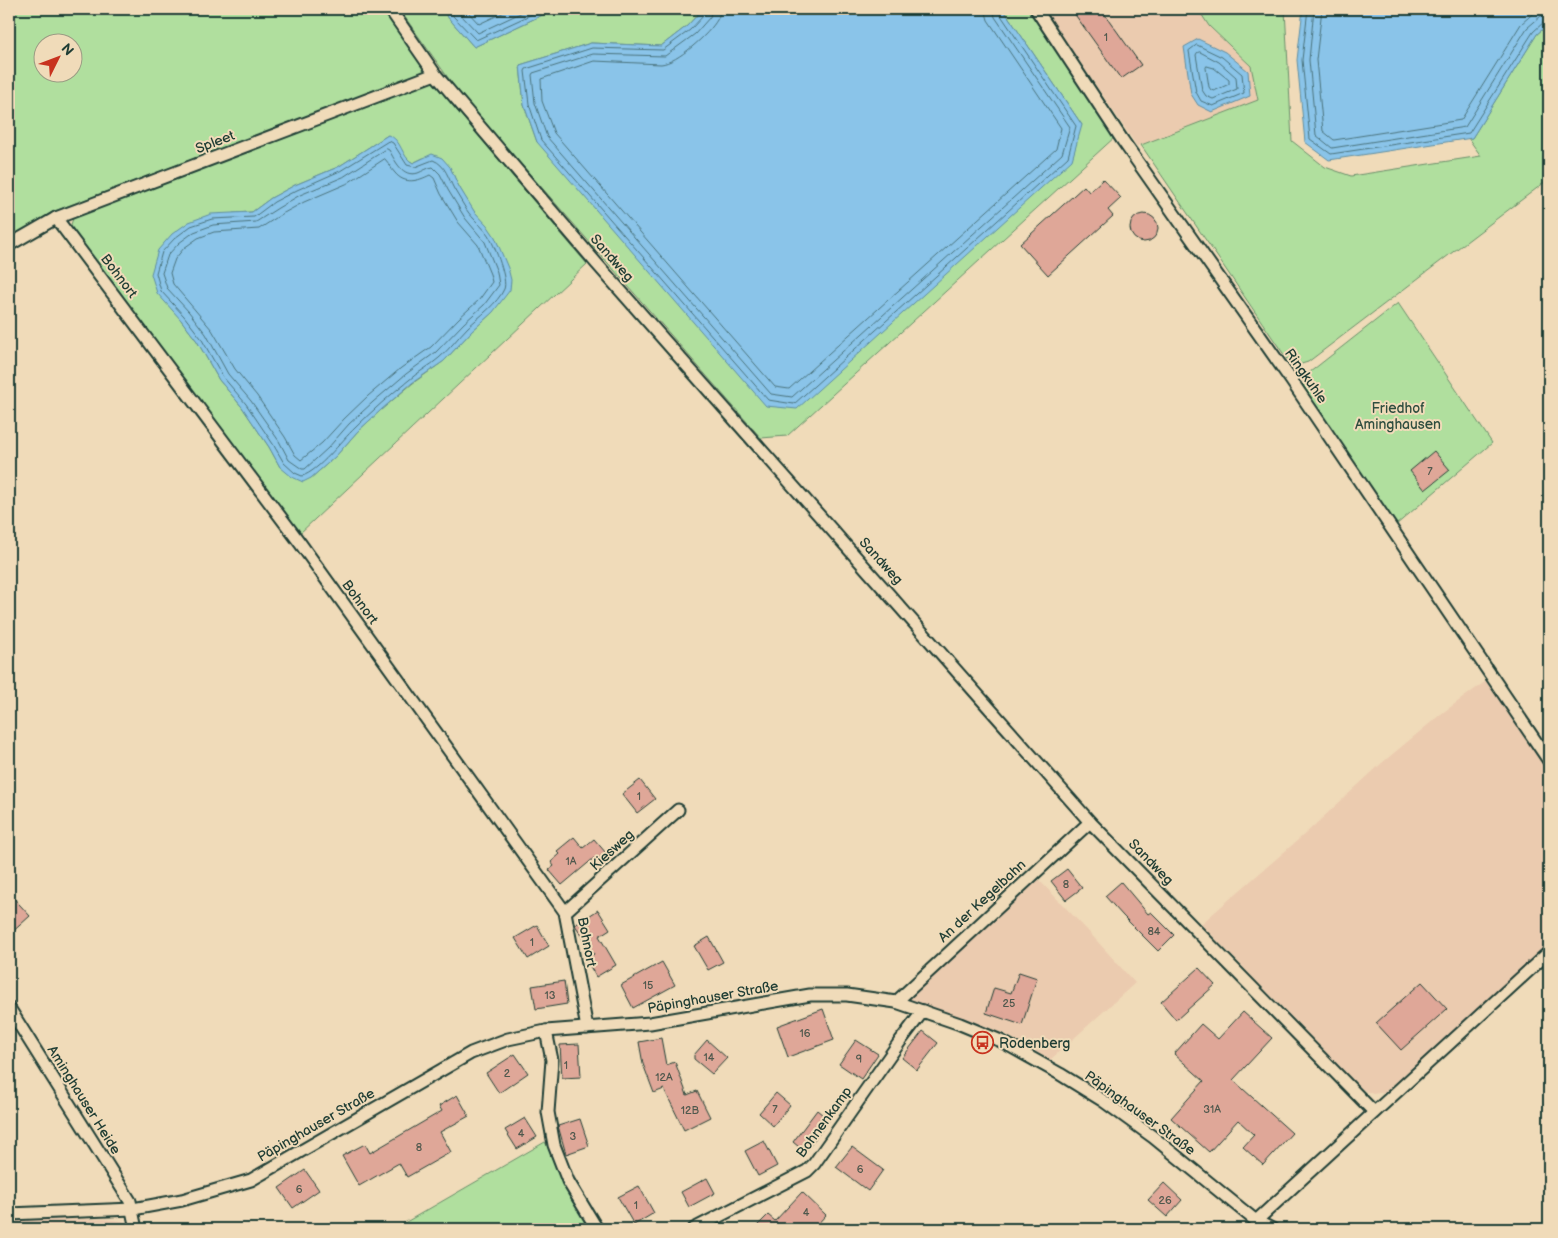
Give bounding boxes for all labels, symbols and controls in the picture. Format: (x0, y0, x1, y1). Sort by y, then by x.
house number: 1 (1104, 31, 1108, 44)
north arrow (32, 32, 82, 82)
text: N (57, 40, 77, 59)
street label: Spleet (193, 127, 238, 157)
street label: Sandweg (587, 231, 637, 285)
street label: Bohnort (97, 251, 141, 302)
street label: Ringkuhle (1281, 345, 1331, 407)
park label: Friedhof Aminghausen (1355, 400, 1441, 433)
house number: 7 (1427, 465, 1433, 478)
street label: Sandweg (855, 534, 907, 588)
street label: Bohnort (338, 577, 382, 628)
house number: 1 (637, 790, 641, 803)
street label: Kiesweg (587, 826, 637, 874)
street label: Sandweg (1125, 835, 1177, 889)
house number: 1A (566, 855, 577, 868)
street label: An der Kegelbahn (935, 856, 1029, 946)
house number: 8 (1063, 878, 1069, 891)
street label: Bohnort (574, 916, 600, 969)
house number: 84 (1147, 925, 1161, 938)
house number: 1 (530, 936, 534, 949)
street label: Päpinghauser Straße (646, 977, 780, 1017)
house number: 15 (643, 979, 653, 992)
house number: 13 (544, 989, 556, 1002)
house number: 25 (1003, 997, 1015, 1010)
house number: 16 (800, 1027, 811, 1040)
bus stop icon: Rodenberg (971, 1031, 995, 1055)
place label: Rodenberg (999, 1035, 1070, 1052)
street label: Aminghauser Heide (44, 1042, 124, 1158)
house number: 14 (704, 1051, 715, 1064)
house number: 9 (856, 1053, 862, 1066)
house number: 1 (564, 1059, 568, 1072)
house number: 2 (504, 1067, 511, 1080)
street label: Päpinghauser Straße (1081, 1067, 1199, 1159)
house number: 12A (655, 1071, 673, 1084)
street label: Bohnenkamp (793, 1083, 855, 1161)
street label: Päpinghauser Straße (254, 1085, 378, 1165)
house number: 7 (772, 1103, 778, 1116)
house number: 31A (1203, 1103, 1221, 1116)
house number: 12B (681, 1104, 700, 1117)
house number: 4 (518, 1127, 525, 1140)
house number: 3 (570, 1130, 577, 1143)
house number: 8 (416, 1141, 422, 1154)
house number: 6 (857, 1163, 864, 1176)
house number: 6 (296, 1183, 303, 1196)
house number: 26 (1158, 1194, 1172, 1207)
house number: 1 (634, 1199, 638, 1212)
house number: 4 (803, 1206, 810, 1219)

